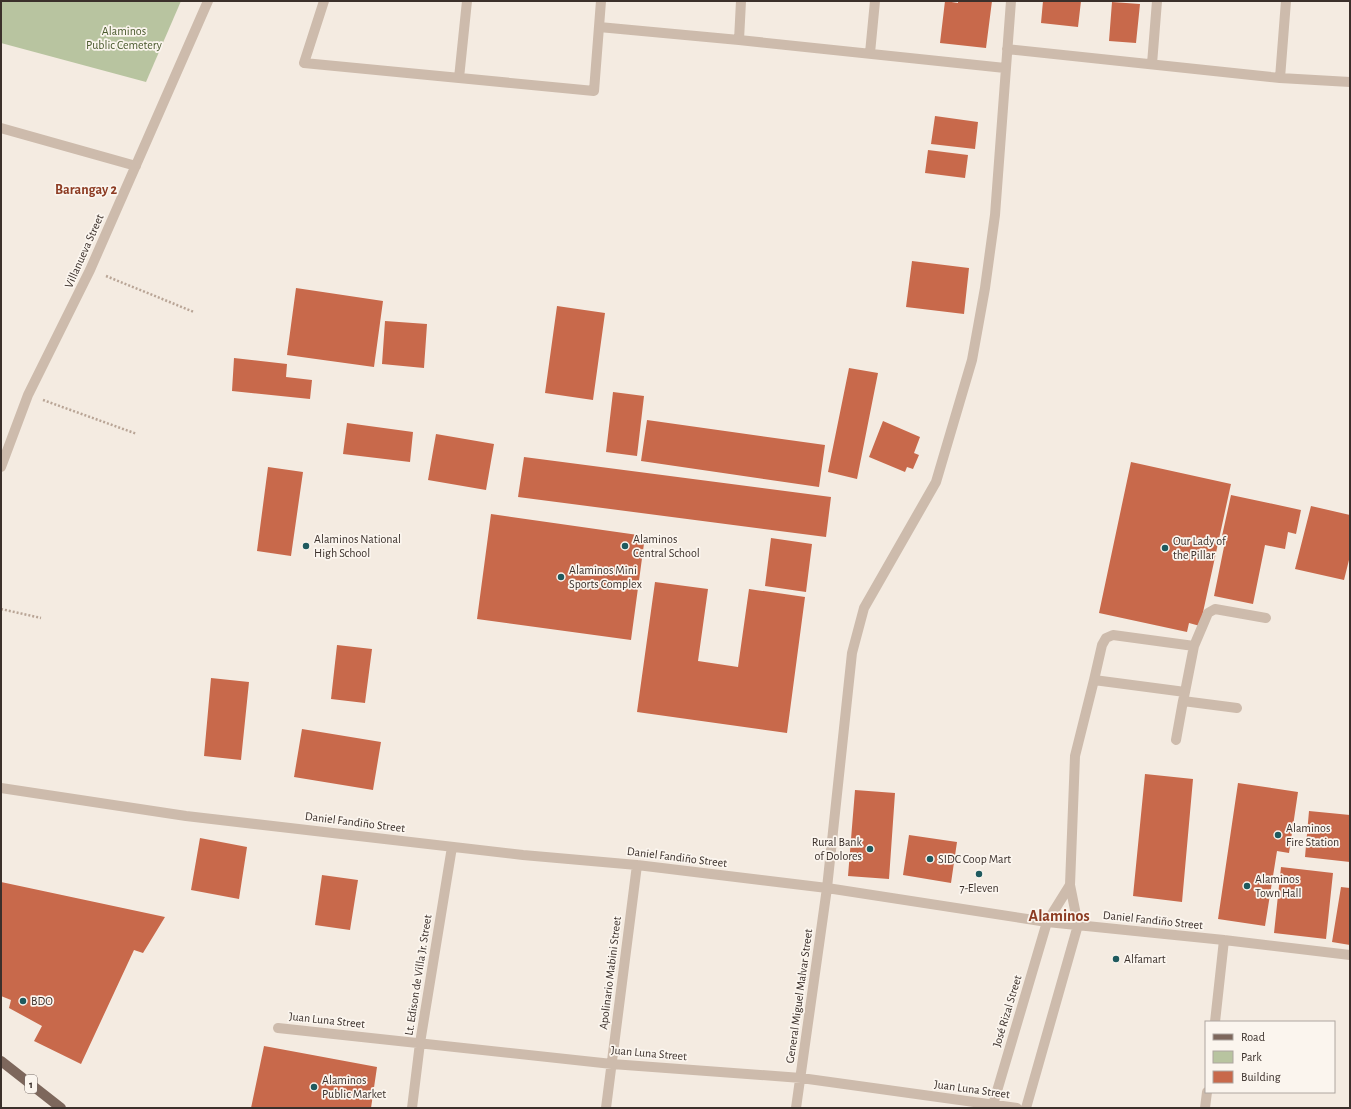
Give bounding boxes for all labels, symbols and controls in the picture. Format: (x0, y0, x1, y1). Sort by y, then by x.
park label: Alaminos Public Cemetery (86, 25, 162, 52)
district label: Barangay 2 (55, 183, 117, 197)
street label: Villanueva Street (62, 212, 106, 290)
place label: Alaminos National High School (314, 533, 401, 559)
place label: Alaminos Central School (633, 533, 700, 559)
place label: Our Lady of the Pillar (1173, 535, 1227, 561)
marker: Alaminos National High School (301, 541, 311, 551)
marker: Alaminos Central School (620, 541, 630, 551)
marker: Our Lady of the Pillar (1160, 543, 1170, 553)
place label: Alaminos Mini Sports Complex (569, 564, 642, 590)
marker: Alaminos Mini Sports Complex (556, 572, 566, 582)
street label: Daniel Fandiño Street (304, 810, 406, 834)
place label: Alaminos Fire Station (1286, 822, 1339, 848)
marker: Alaminos Fire Station (1273, 830, 1283, 840)
place label: Rural Bank of Dolores (812, 836, 863, 862)
marker: Rural Bank of Dolores (865, 844, 875, 854)
street label: Daniel Fandiño Street (626, 845, 728, 869)
place label: SIDC Coop Mart (938, 853, 1011, 865)
marker: SIDC Coop Mart (925, 854, 935, 864)
marker: 7-Eleven (974, 869, 984, 879)
place label: Alaminos Town Hall (1255, 873, 1302, 899)
marker: Alaminos Town Hall (1242, 881, 1252, 891)
place label: 7-Eleven (959, 882, 999, 894)
district label: Alaminos (1028, 908, 1090, 924)
street label: Daniel Fandiño Street (1102, 909, 1204, 931)
street label: Lt. Edison de Villa Jr. Street (402, 913, 434, 1036)
street label: Apolinario Mabini Street (597, 915, 623, 1030)
street label: General Miguel Malvar Street (784, 928, 814, 1064)
place label: Alfamart (1124, 953, 1166, 965)
marker: Alfamart (1111, 954, 1121, 964)
street label: José Rizal Street (990, 973, 1024, 1048)
place label: BDO (31, 995, 53, 1007)
marker: BDO (18, 996, 28, 1006)
street label: Juan Luna Street (288, 1010, 366, 1030)
legend (1205, 1021, 1335, 1093)
text: Road (1241, 1031, 1265, 1043)
street label: Juan Luna Street (610, 1044, 688, 1062)
text: Park (1241, 1051, 1262, 1063)
text: Building (1241, 1071, 1281, 1083)
place label: Alaminos Public Market (322, 1074, 386, 1100)
road number: 1 (25, 1075, 37, 1093)
street label: Juan Luna Street (933, 1078, 1011, 1100)
marker: Alaminos Public Market (309, 1082, 319, 1092)

